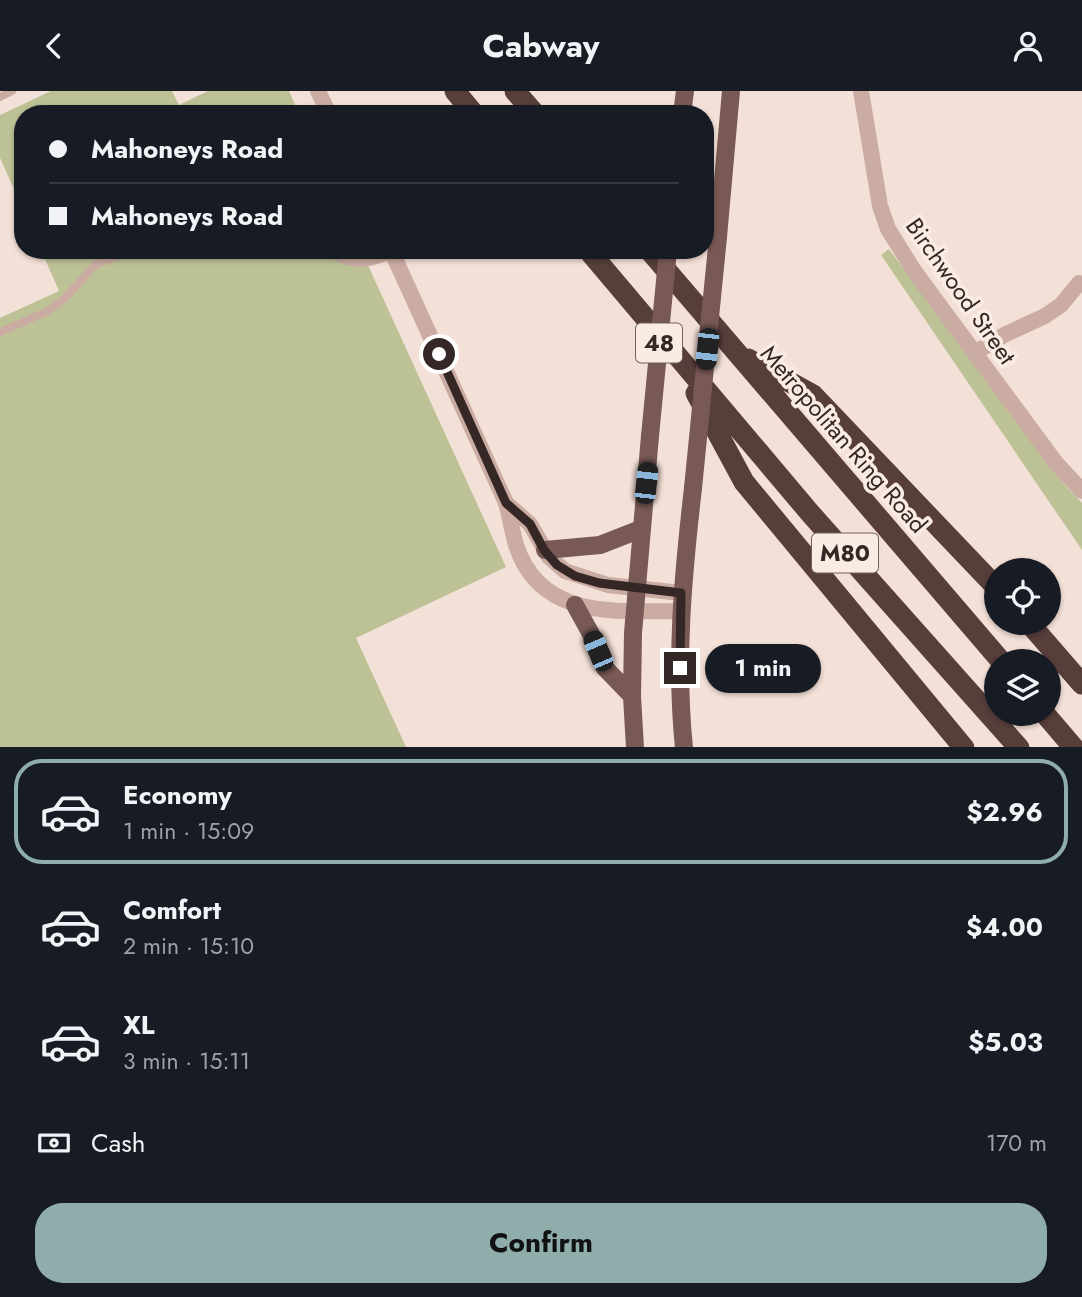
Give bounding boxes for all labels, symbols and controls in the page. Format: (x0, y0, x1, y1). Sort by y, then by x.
text: Cabway (482, 23, 600, 69)
icon: back (35, 27, 73, 65)
icon: person (1009, 27, 1047, 65)
text: Mahoneys Road (91, 130, 283, 168)
text: Mahoneys Road (91, 197, 283, 235)
street label: Birchwood Street (897, 211, 1025, 372)
road number: 48 (636, 323, 682, 363)
car (695, 327, 720, 371)
street label: Metropolitan Ring Road (752, 337, 936, 541)
route start (423, 338, 455, 370)
car (634, 461, 659, 505)
road number: M80 (812, 533, 878, 573)
map controls (984, 558, 1061, 726)
button: locate (984, 558, 1061, 635)
car (581, 628, 616, 674)
callout: 1 min (704, 643, 820, 693)
button: layers (984, 649, 1061, 726)
text: 1 min (734, 651, 792, 685)
route end (664, 652, 696, 684)
text: Economy (123, 776, 232, 814)
icon: car (39, 780, 102, 843)
text: $2.96 (967, 793, 1043, 831)
text: 1 min · 15:09 (123, 814, 254, 848)
text: Comfort (123, 891, 221, 929)
icon: car (39, 895, 102, 958)
text: $4.00 (966, 908, 1043, 946)
text: 2 min · 15:10 (123, 929, 254, 963)
text: XL (123, 1006, 155, 1044)
icon: car (39, 1010, 102, 1073)
text: $5.03 (968, 1023, 1043, 1061)
text: 3 min · 15:11 (123, 1044, 250, 1078)
icon: cash (35, 1124, 73, 1162)
text: Cash (91, 1124, 145, 1162)
text: 170 m (986, 1126, 1047, 1160)
button: Confirm (35, 1203, 1047, 1283)

